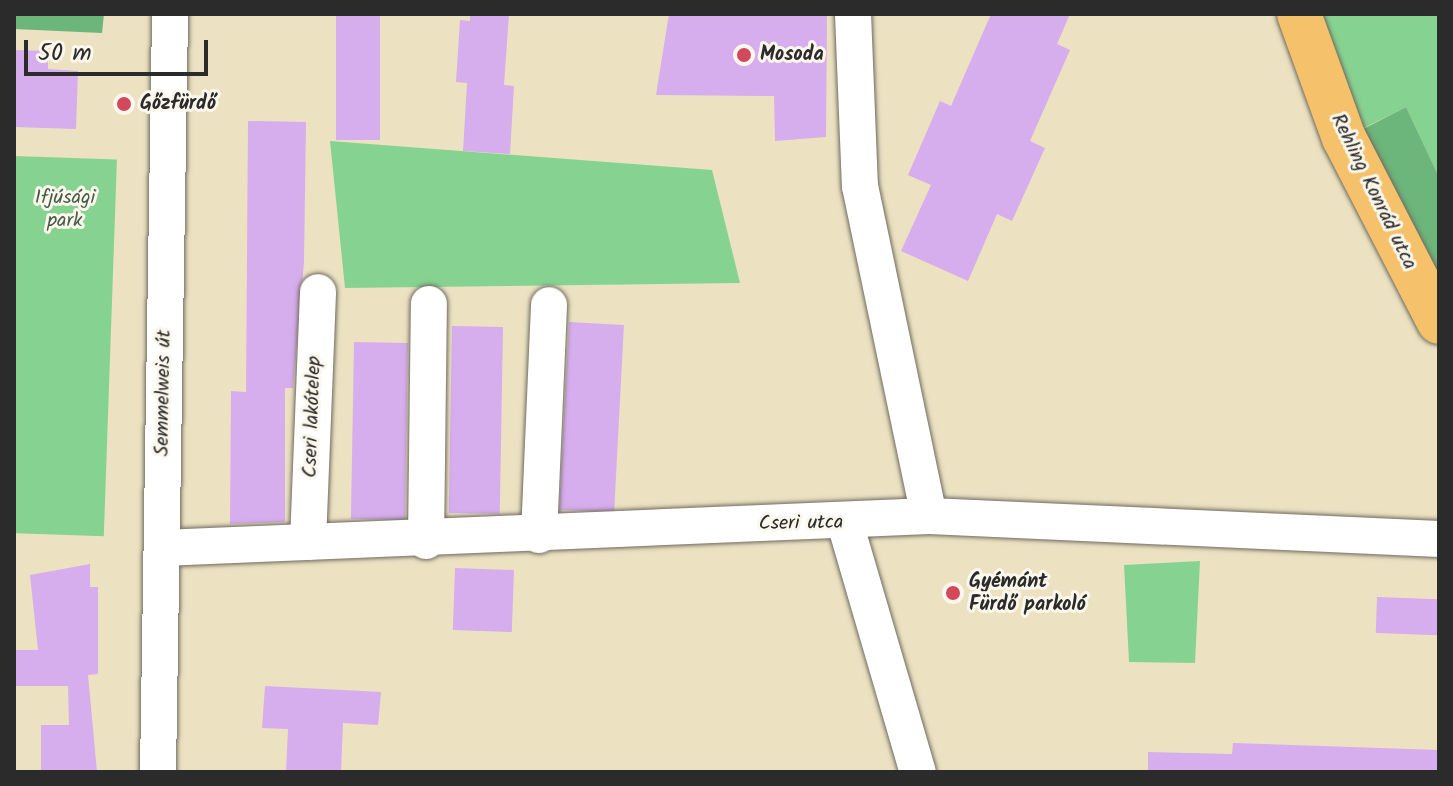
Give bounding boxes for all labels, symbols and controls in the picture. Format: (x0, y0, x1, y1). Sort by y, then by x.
scale bar (28, 24, 212, 74)
text: 50 m (38, 34, 92, 73)
place label: Mosoda (760, 43, 824, 67)
marker: Mosoda (735, 46, 753, 64)
place label: Gőzfürdő (140, 92, 216, 116)
marker: Gőzfürdő (115, 95, 133, 113)
street label: Rehling Konrád utca (1325, 110, 1421, 274)
park label: Ifjúsági park (35, 186, 95, 233)
street label: Semmelweis út (151, 330, 177, 456)
street label: Cseri lakótelep (299, 356, 327, 478)
street label: Cseri utca (759, 511, 843, 537)
place label: Gyémánt Fürdő parkoló (969, 570, 1086, 617)
marker: Gyémánt Fürdő parkoló (944, 584, 962, 602)

